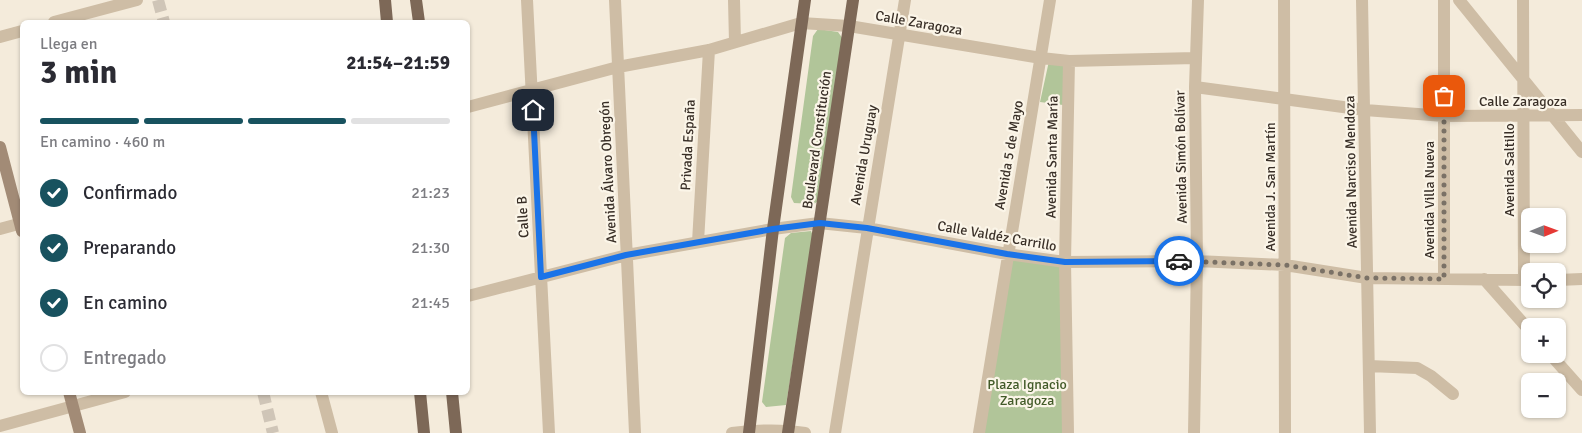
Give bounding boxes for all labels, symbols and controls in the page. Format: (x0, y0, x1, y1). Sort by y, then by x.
street label: Calle Zaragoza (874, 7, 964, 39)
text: Llega en (40, 34, 98, 54)
text: 21:54–21:59 (346, 51, 450, 75)
text: 3 min (40, 53, 117, 92)
street label: Boulevard Constitución (799, 70, 835, 210)
pin (1423, 75, 1465, 117)
icon: bag (1430, 82, 1458, 110)
pin (512, 89, 554, 131)
street label: Avenida Simón Bolívar (1171, 89, 1191, 224)
street label: Calle Zaragoza (1479, 93, 1567, 110)
street label: Avenida Santa María (1042, 95, 1062, 219)
street label: Avenida Narciso Mendoza (1341, 95, 1361, 249)
icon: home (519, 96, 547, 124)
street label: Privada España (677, 99, 699, 191)
street label: Avenida 5 de Mayo (991, 99, 1027, 211)
street label: Avenida Álvaro Obregón (596, 100, 620, 244)
street label: Avenida Uruguay (847, 103, 881, 206)
street label: Avenida J. San Martín (1262, 122, 1279, 252)
street label: Avenida Saltillo (1501, 123, 1518, 217)
text: En camino · 460 m (40, 132, 165, 152)
street label: Avenida Villa Nueva (1421, 141, 1438, 259)
icon: check (40, 179, 68, 207)
text: Confirmado (83, 181, 177, 205)
text: 21:23 (411, 183, 450, 203)
street label: Calle B (513, 196, 533, 238)
north arrow (1521, 208, 1566, 252)
map controls (1521, 208, 1566, 418)
street label: Calle Valdéz Carrillo (936, 217, 1058, 255)
icon: check (40, 234, 68, 262)
text: Preparando (83, 236, 176, 260)
courier (1154, 236, 1204, 286)
text: 21:30 (411, 238, 450, 258)
icon: car (1165, 247, 1193, 275)
button: locate (1521, 263, 1566, 308)
icon: check (40, 289, 68, 317)
text: En camino (83, 291, 167, 315)
text: 21:45 (411, 293, 450, 313)
button: + (1521, 318, 1566, 363)
text: Entregado (83, 346, 166, 370)
button: − (1521, 373, 1566, 418)
park label: Plaza Ignacio Zaragoza (987, 376, 1067, 409)

